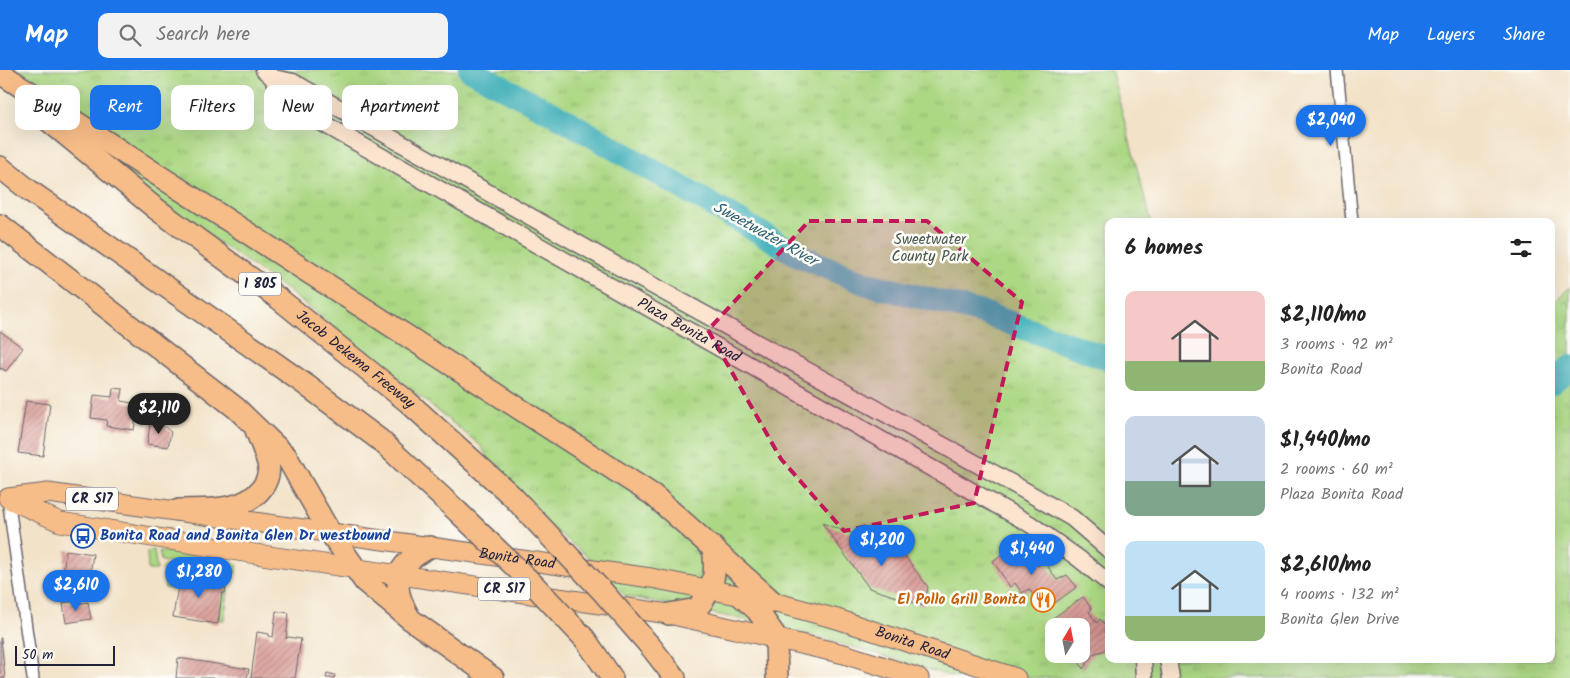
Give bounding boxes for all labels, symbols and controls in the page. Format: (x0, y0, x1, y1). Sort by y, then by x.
search box (98, 13, 448, 58)
text: Map (25, 16, 68, 55)
text: Search here (156, 20, 250, 50)
icon: search (116, 21, 144, 49)
text: Map (1368, 21, 1399, 50)
text: Layers (1427, 21, 1475, 50)
text: Share (1503, 21, 1545, 50)
chip: Buy (15, 85, 80, 130)
chip: Rent (90, 85, 161, 130)
chip: Filters (171, 85, 254, 130)
chip: New (264, 85, 332, 130)
chip: Apartment (342, 85, 458, 130)
pin: $2,040 (1290, 104, 1372, 147)
text: $2,040 (1307, 108, 1355, 133)
water label: Sweetwater River (708, 195, 825, 275)
park label: Sweetwater County Park (891, 228, 969, 269)
text: 6 homes (1125, 232, 1203, 265)
icon: filters (1507, 234, 1535, 262)
road number: I 805 (239, 272, 281, 295)
street label: Plaza Bonita Road (633, 292, 745, 370)
text: $2,110/mo (1280, 299, 1366, 332)
street label: Jacob Dekema Freeway (290, 304, 421, 416)
icon: home (1165, 311, 1225, 371)
text: 3 rooms · 92 m² (1280, 332, 1393, 357)
text: Bonita Road (1280, 357, 1362, 382)
pin: $2,110 (118, 392, 200, 435)
text: $2,110 (139, 396, 179, 421)
text: $1,440/mo (1280, 424, 1371, 457)
icon: home (1165, 436, 1225, 496)
text: 2 rooms · 60 m² (1280, 457, 1393, 482)
text: Plaza Bonita Road (1280, 482, 1403, 507)
road number: CR S17 (66, 488, 118, 510)
bus stop icon: Bonita Road and Bonita Glen Dr westbound (70, 523, 96, 549)
place label: Bonita Road and Bonita Glen Dr westbound (100, 524, 392, 548)
pin: $1,200 (841, 524, 923, 567)
text: $1,200 (860, 528, 904, 553)
pin: $1,440 (991, 534, 1073, 576)
text: $1,440 (1010, 537, 1054, 562)
street label: Bonita Road (477, 542, 557, 576)
text: $2,610/mo (1280, 549, 1371, 582)
pin: $1,280 (158, 556, 240, 599)
text: $1,280 (176, 560, 222, 585)
icon: home (1165, 561, 1225, 621)
pin: $2,610 (35, 570, 117, 612)
text: $2,610 (54, 573, 98, 598)
road number: CR S17 (478, 578, 530, 600)
text: 4 rooms · 132 m² (1280, 582, 1399, 607)
restaurant icon: El Pollo Grill Bonita (1030, 587, 1056, 613)
place label: El Pollo Grill Bonita (897, 588, 1026, 612)
text: Bonita Glen Drive (1280, 607, 1399, 632)
north arrow (1045, 618, 1090, 662)
map controls (1045, 618, 1090, 663)
street label: Bonita Road (872, 620, 953, 667)
scale bar (15, 643, 115, 666)
text: 50 m (22, 644, 53, 666)

